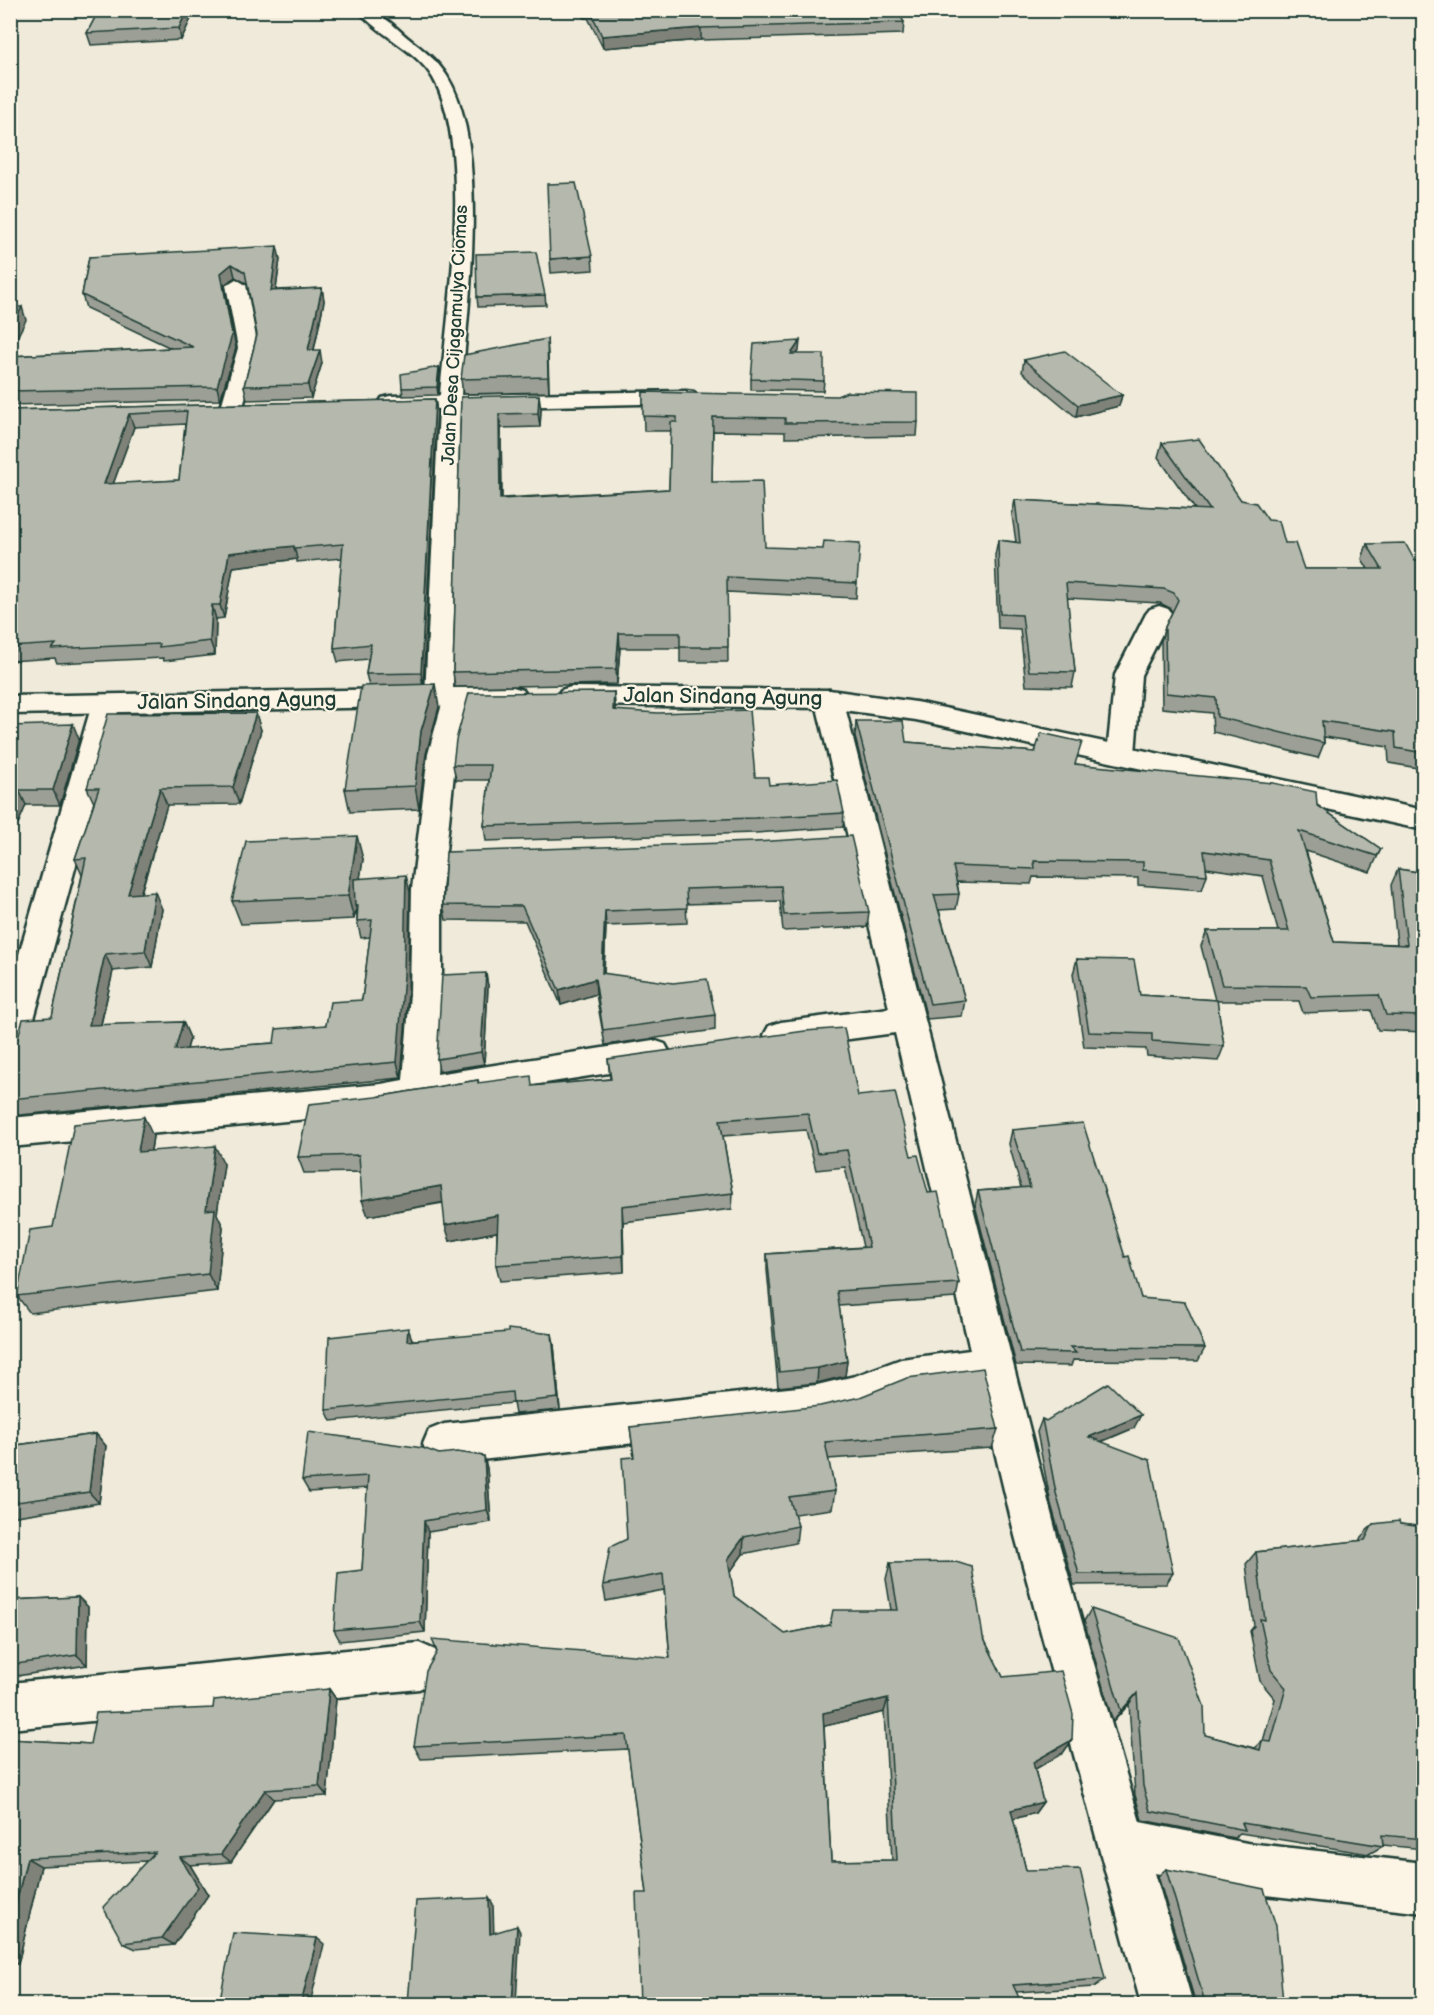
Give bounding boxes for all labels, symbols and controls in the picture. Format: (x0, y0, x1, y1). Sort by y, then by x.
street label: Jalan Desa Cijagamulya Ciomas (438, 204, 472, 466)
street label: Jalan Sindang Agung (623, 683, 823, 711)
street label: Jalan Sindang Agung (137, 687, 337, 715)

